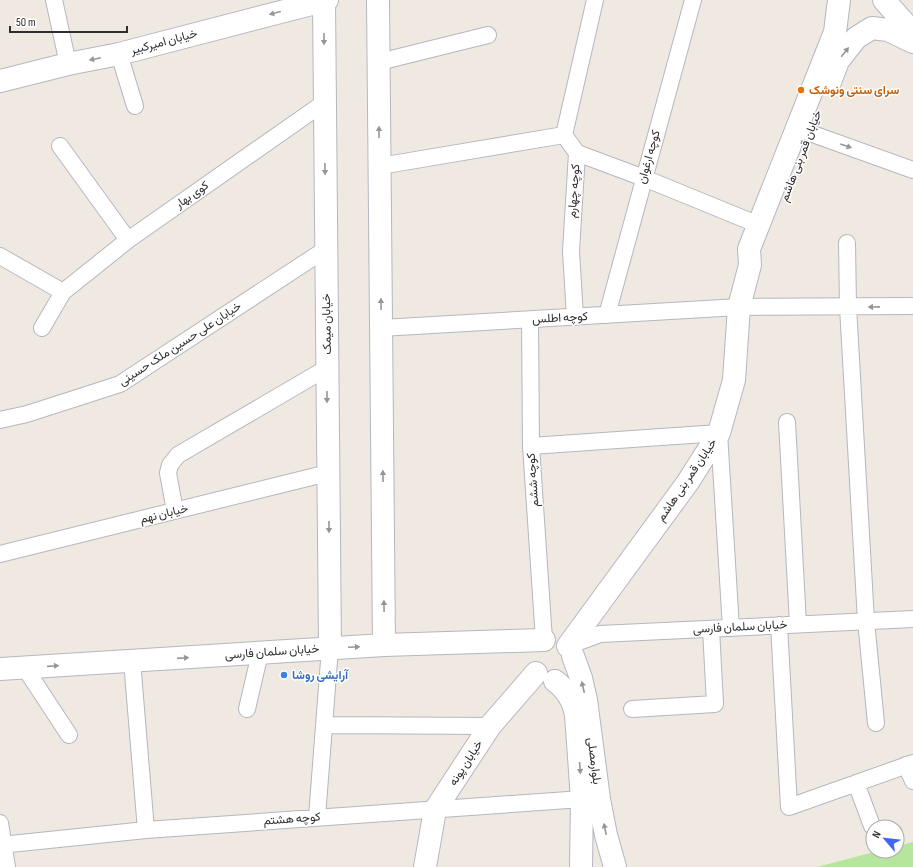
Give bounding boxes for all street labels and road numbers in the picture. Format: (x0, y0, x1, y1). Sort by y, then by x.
street label: خیابان امیرکبیر (128, 26, 199, 58)
street label: خیابان قمر بنی هاشم (777, 108, 825, 204)
street label: کوچه ارغوان (634, 128, 664, 186)
street label: کوچه چهارم (565, 163, 583, 219)
street label: کوی بهار (171, 178, 212, 213)
street label: خیابان میمک (319, 293, 335, 355)
street label: خیابان علی حسین ملک حسینی (116, 299, 244, 389)
street label: کوچه اطلس (532, 309, 588, 327)
street label: خیابان قمر بنی هاشم (654, 436, 720, 524)
street label: کوچه ششم (524, 453, 542, 507)
street label: خیابان نهم (138, 501, 190, 527)
street label: خیابان سلمان فارسی (692, 617, 788, 637)
street label: خیابان سلمان فارسی (224, 641, 320, 663)
street label: خیابان پونه (446, 737, 486, 789)
street label: بلوارمصلی (584, 737, 604, 785)
street label: کوچه هشتم (263, 810, 321, 828)

